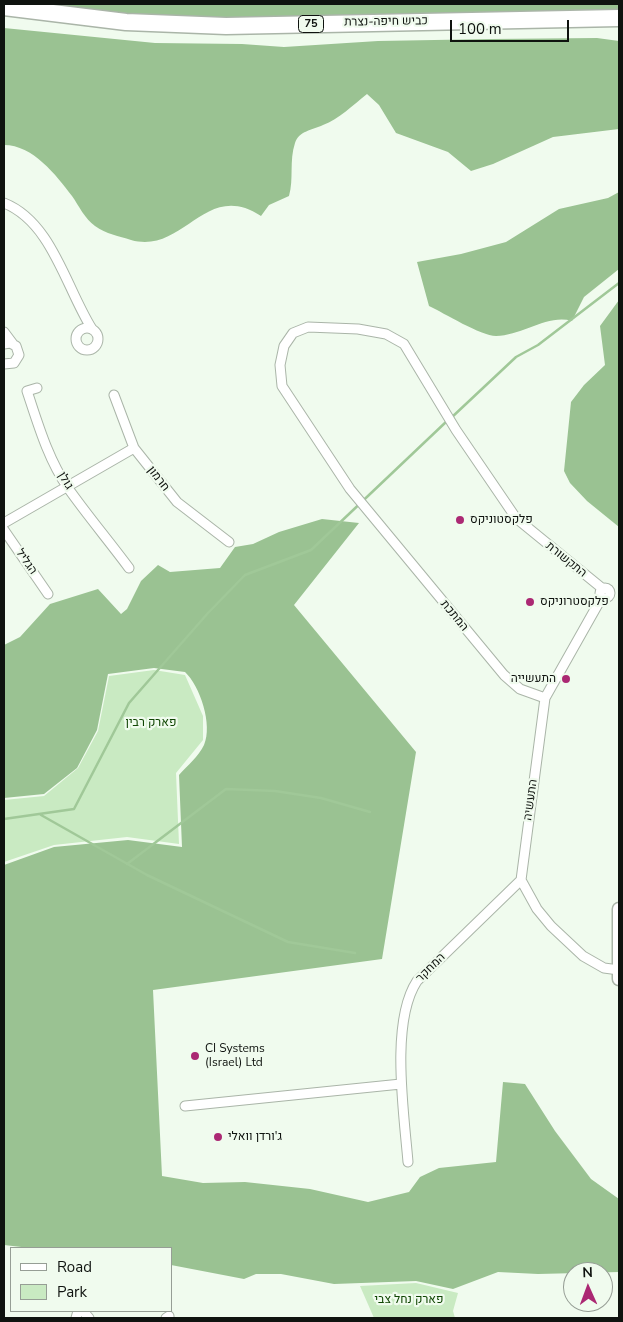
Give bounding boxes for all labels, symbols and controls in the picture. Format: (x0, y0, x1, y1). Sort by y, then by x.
scale bar (453, 10, 572, 42)
street label: כביש חיפה-נצרת (344, 14, 428, 30)
road number: 75 (298, 15, 324, 32)
text: 100 m (458, 19, 502, 39)
street label: חרמון (144, 464, 172, 494)
street label: גולן (54, 470, 76, 492)
place label: פלקסטוניקס (470, 513, 533, 527)
marker: פלקסטוניקס (454, 514, 466, 526)
street label: התקשורת (543, 539, 589, 581)
street label: הגליל (12, 547, 40, 577)
place label: פלקסטרוניקס (540, 595, 609, 609)
marker: פלקסטרוניקס (524, 596, 536, 608)
street label: המתכת (437, 598, 471, 634)
place label: התעשייה (511, 672, 556, 686)
marker: התעשייה (560, 673, 572, 685)
park label: פארק רבין (126, 716, 176, 730)
street label: התעשיה (521, 778, 541, 822)
street label: המחקר (413, 950, 449, 986)
place label: CI Systems (Israel) Ltd (205, 1042, 265, 1070)
marker: CI Systems (Israel) Ltd (189, 1050, 201, 1062)
place label: ג'ורדן וואלי (228, 1130, 282, 1144)
marker: ג'ורדן וואלי (212, 1131, 224, 1143)
legend (10, 1247, 172, 1312)
text: Road (57, 1257, 92, 1277)
north arrow (563, 1262, 613, 1312)
text: N (582, 1263, 593, 1282)
text: Park (57, 1282, 87, 1302)
park label: פארק נחל צבי (374, 1293, 444, 1307)

